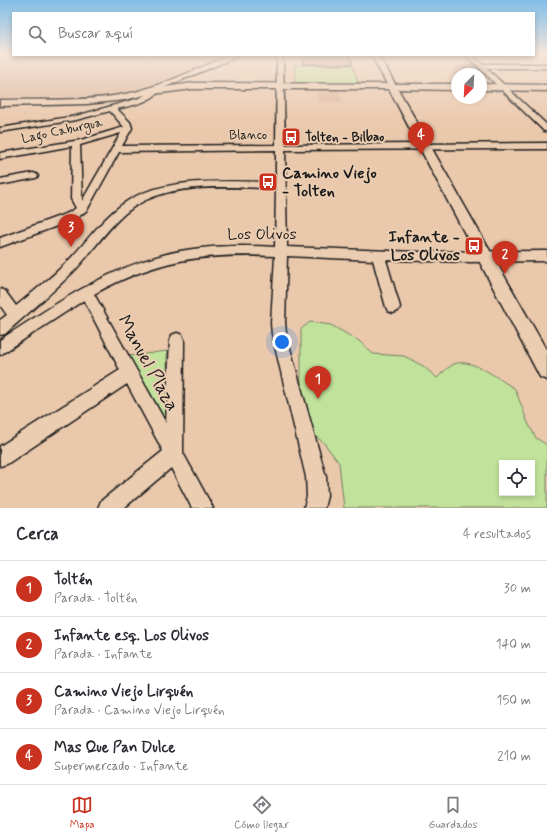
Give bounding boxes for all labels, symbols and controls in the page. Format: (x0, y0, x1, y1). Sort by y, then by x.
search box (12, 12, 535, 56)
icon: search (26, 23, 48, 45)
text: Buscar aquí (58, 24, 133, 44)
north arrow (451, 68, 487, 104)
street label: Lago Caburgua (20, 114, 105, 150)
pin: 4 (408, 122, 434, 155)
bus stop icon: Tolten - Bilbao (280, 126, 302, 148)
street label: Blanco (229, 127, 267, 144)
place label: Tolten - Bilbao (305, 129, 384, 146)
place label: Camino Viejo - Tolten (282, 163, 377, 202)
bus stop icon: Camino Viejo - Tolten (257, 171, 279, 193)
pin: 3 (58, 214, 84, 247)
street label: Los Olivos (227, 224, 297, 245)
place label: Infante - Los Olivos (389, 227, 460, 266)
bus stop icon: Infante - Los Olivos (463, 235, 485, 257)
pin: 2 (492, 241, 518, 274)
street label: Manuel Plaza (111, 310, 185, 416)
your location (272, 332, 292, 352)
pin: 1 (305, 366, 331, 399)
map controls (499, 460, 535, 496)
button: locate (499, 460, 535, 496)
text: Cerca (16, 523, 59, 545)
text: 4 resultados (463, 526, 531, 543)
text: Toltén (54, 570, 93, 590)
text: 1 (26, 580, 32, 597)
text: 30 m (504, 580, 531, 597)
text: Parada · Toltén (54, 590, 137, 607)
text: Infante esq. Los Olivos (54, 626, 209, 646)
text: 2 (26, 636, 32, 653)
text: 140 m (496, 636, 531, 653)
text: Parada · Infante (54, 646, 153, 663)
text: Camino Viejo Lirquén (54, 682, 193, 702)
text: 3 (26, 692, 32, 709)
text: 150 m (497, 692, 531, 709)
text: Parada · Camino Viejo Lirquén (54, 702, 225, 719)
text: Mas Que Pan Dulce (54, 738, 175, 758)
text: 4 (25, 748, 33, 765)
text: 210 m (497, 748, 531, 765)
text: Supermercado · Infante (54, 758, 188, 775)
tab: Mapa (70, 794, 95, 832)
tab: Cómo llegar (234, 794, 289, 832)
tab: Guardados (428, 794, 477, 832)

